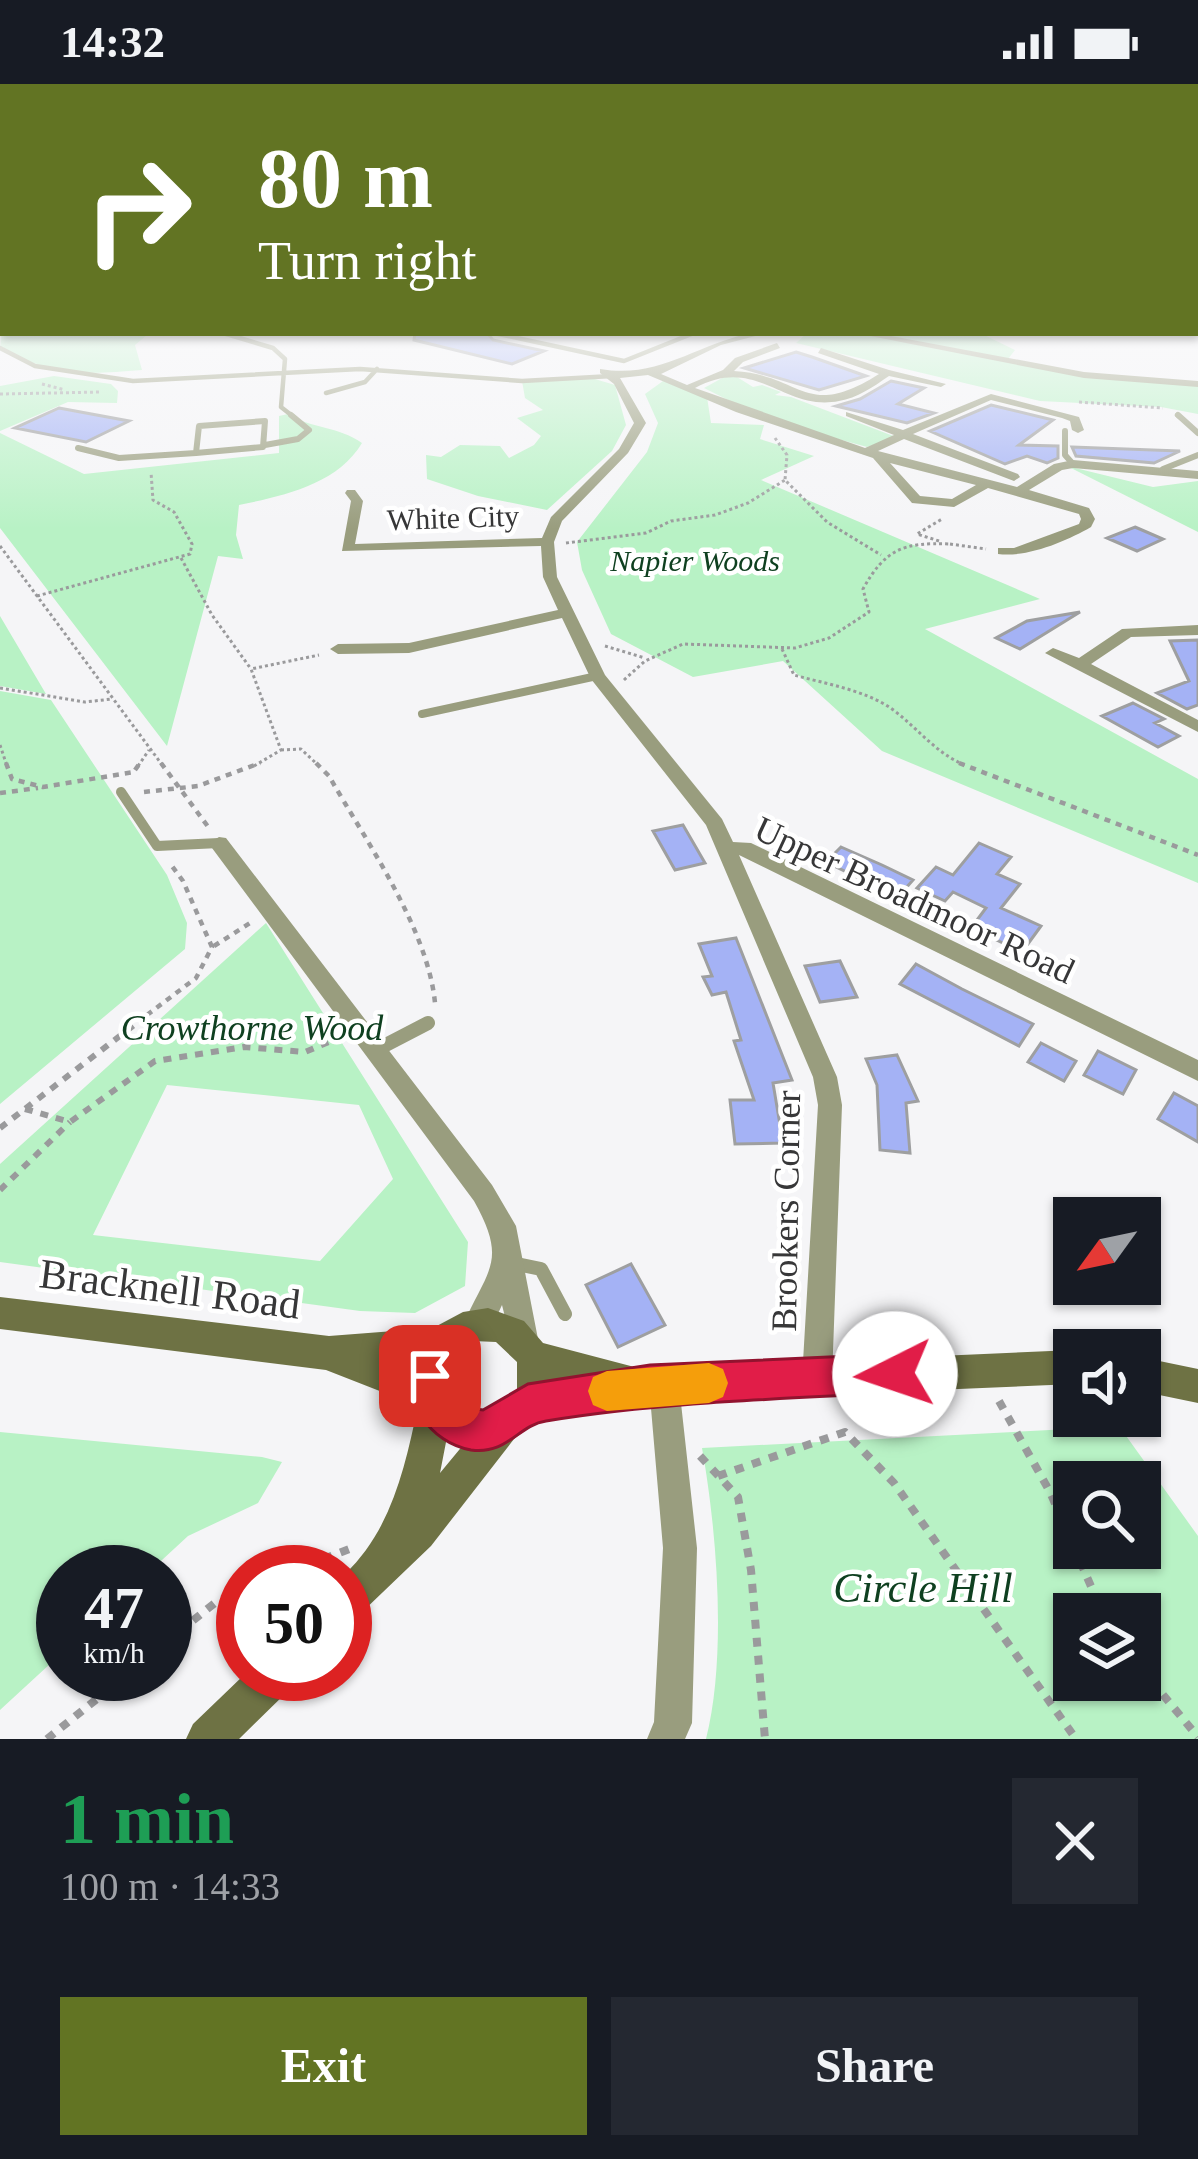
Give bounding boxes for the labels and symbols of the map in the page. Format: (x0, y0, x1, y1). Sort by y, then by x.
street label: White City (386, 499, 520, 536)
park label: Napier Woods (609, 544, 780, 577)
street label: Upper Broadmoor Road (748, 808, 1081, 992)
park label: Crowthorne Wood (121, 1008, 384, 1048)
street label: Brookers Corner (764, 1090, 808, 1332)
north arrow (1053, 1197, 1161, 1305)
street label: Bracknell Road (37, 1250, 303, 1328)
position arrow (832, 1311, 958, 1437)
pin (379, 1325, 481, 1427)
speed limit sign: 50 (216, 1545, 372, 1701)
park label: Circle Hill (833, 1565, 1013, 1611)

